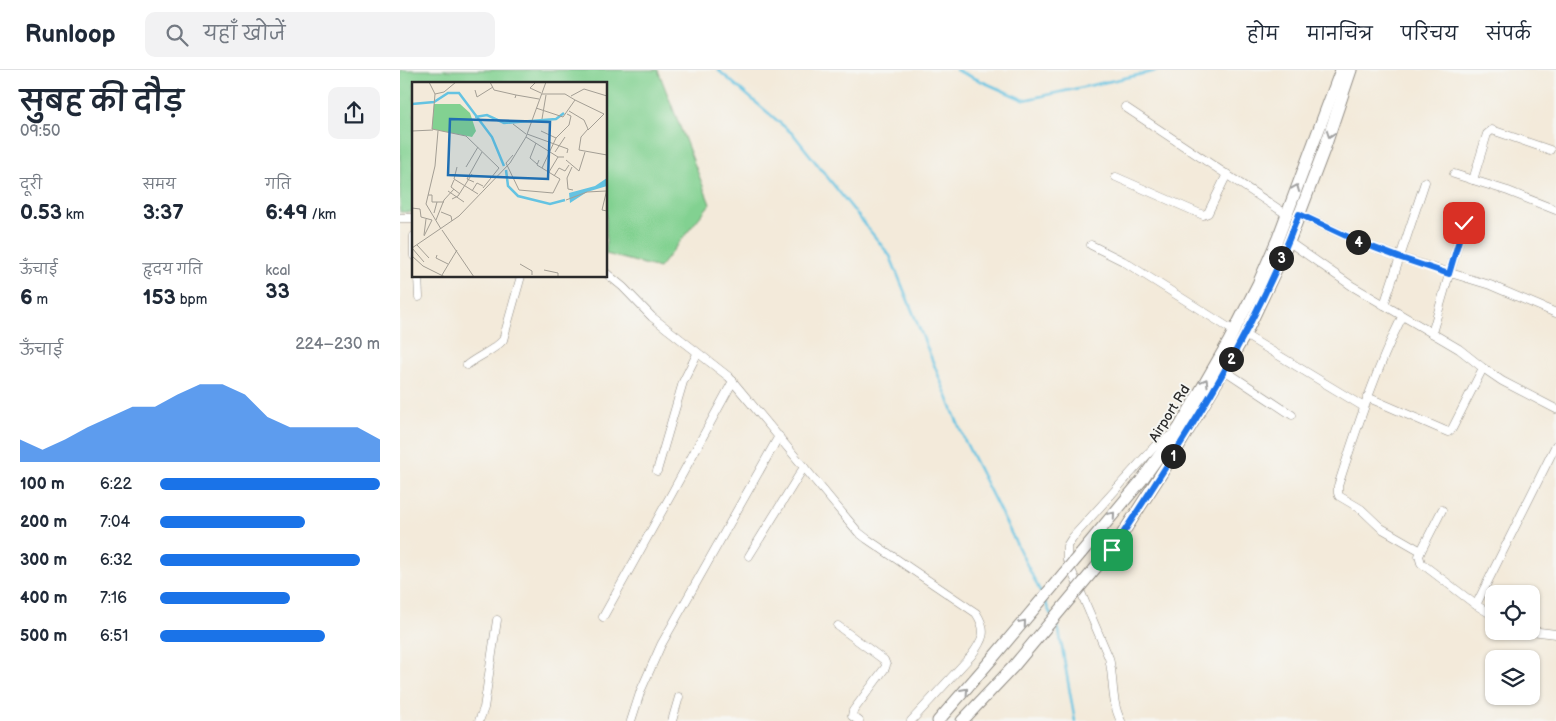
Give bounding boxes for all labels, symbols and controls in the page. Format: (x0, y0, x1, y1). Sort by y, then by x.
search box (145, 12, 495, 57)
text: Runloop (25, 20, 115, 49)
icon: search (163, 21, 191, 49)
text: यहाँ खोजें (203, 23, 285, 46)
text: होम (1247, 24, 1279, 45)
text: मानचित्र (1307, 24, 1373, 45)
text: परिचय (1401, 24, 1458, 45)
text: संपर्क (1486, 24, 1531, 45)
inset map (412, 82, 608, 278)
text: सुबह की दौड़ (20, 86, 184, 119)
button: share (328, 87, 380, 139)
text: 09:50 (20, 122, 60, 141)
one-way arrow (1325, 129, 1335, 137)
text: दूरी (20, 176, 42, 193)
text: समय (143, 176, 176, 193)
text: गति (265, 176, 291, 193)
one-way arrow (1290, 184, 1301, 193)
text: 0.53 (20, 200, 62, 225)
text: 3:37 (143, 200, 184, 225)
text: 6:49 (265, 200, 308, 225)
pin (1443, 202, 1485, 244)
text: km (62, 206, 84, 223)
text: /km (308, 206, 336, 223)
icon: check (1450, 209, 1478, 237)
pin: 4 (1346, 230, 1370, 254)
text: 4 (1354, 234, 1363, 251)
pin: 3 (1268, 246, 1294, 270)
text: 3 (1277, 250, 1286, 267)
text: ऊँचाई (20, 261, 58, 278)
text: हृदय गति (143, 261, 202, 278)
text: kcal (265, 262, 290, 279)
text: 33 (265, 279, 290, 304)
text: 6 (20, 285, 33, 310)
text: 153 (143, 285, 176, 310)
text: m (33, 291, 48, 308)
text: bpm (176, 291, 207, 308)
text: 224–230 m (295, 335, 380, 354)
text: ऊँचाई (20, 341, 63, 360)
pin: 2 (1218, 346, 1244, 372)
text: 2 (1227, 351, 1236, 368)
one-way arrow (1199, 379, 1209, 388)
street label: Airport Rd (1145, 382, 1194, 445)
pin: 1 (1160, 444, 1186, 468)
text: 1 (1171, 448, 1176, 465)
text: 100 m (20, 475, 65, 494)
text: 6:22 (100, 475, 132, 494)
one-way arrow (1107, 512, 1116, 521)
text: 200 m (20, 513, 67, 532)
text: 7:04 (100, 513, 130, 532)
pin (1091, 529, 1133, 571)
icon: arrive (1098, 536, 1126, 564)
text: 300 m (20, 551, 67, 570)
text: 6:32 (100, 551, 132, 570)
map controls (1485, 585, 1540, 705)
button: locate (1485, 585, 1540, 640)
text: 400 m (20, 589, 67, 608)
text: 7:16 (100, 589, 127, 608)
one-way arrow (1017, 620, 1025, 629)
text: 500 m (20, 627, 67, 646)
text: 6:51 (100, 627, 128, 646)
button: layers (1485, 650, 1540, 705)
one-way arrow (959, 687, 968, 696)

